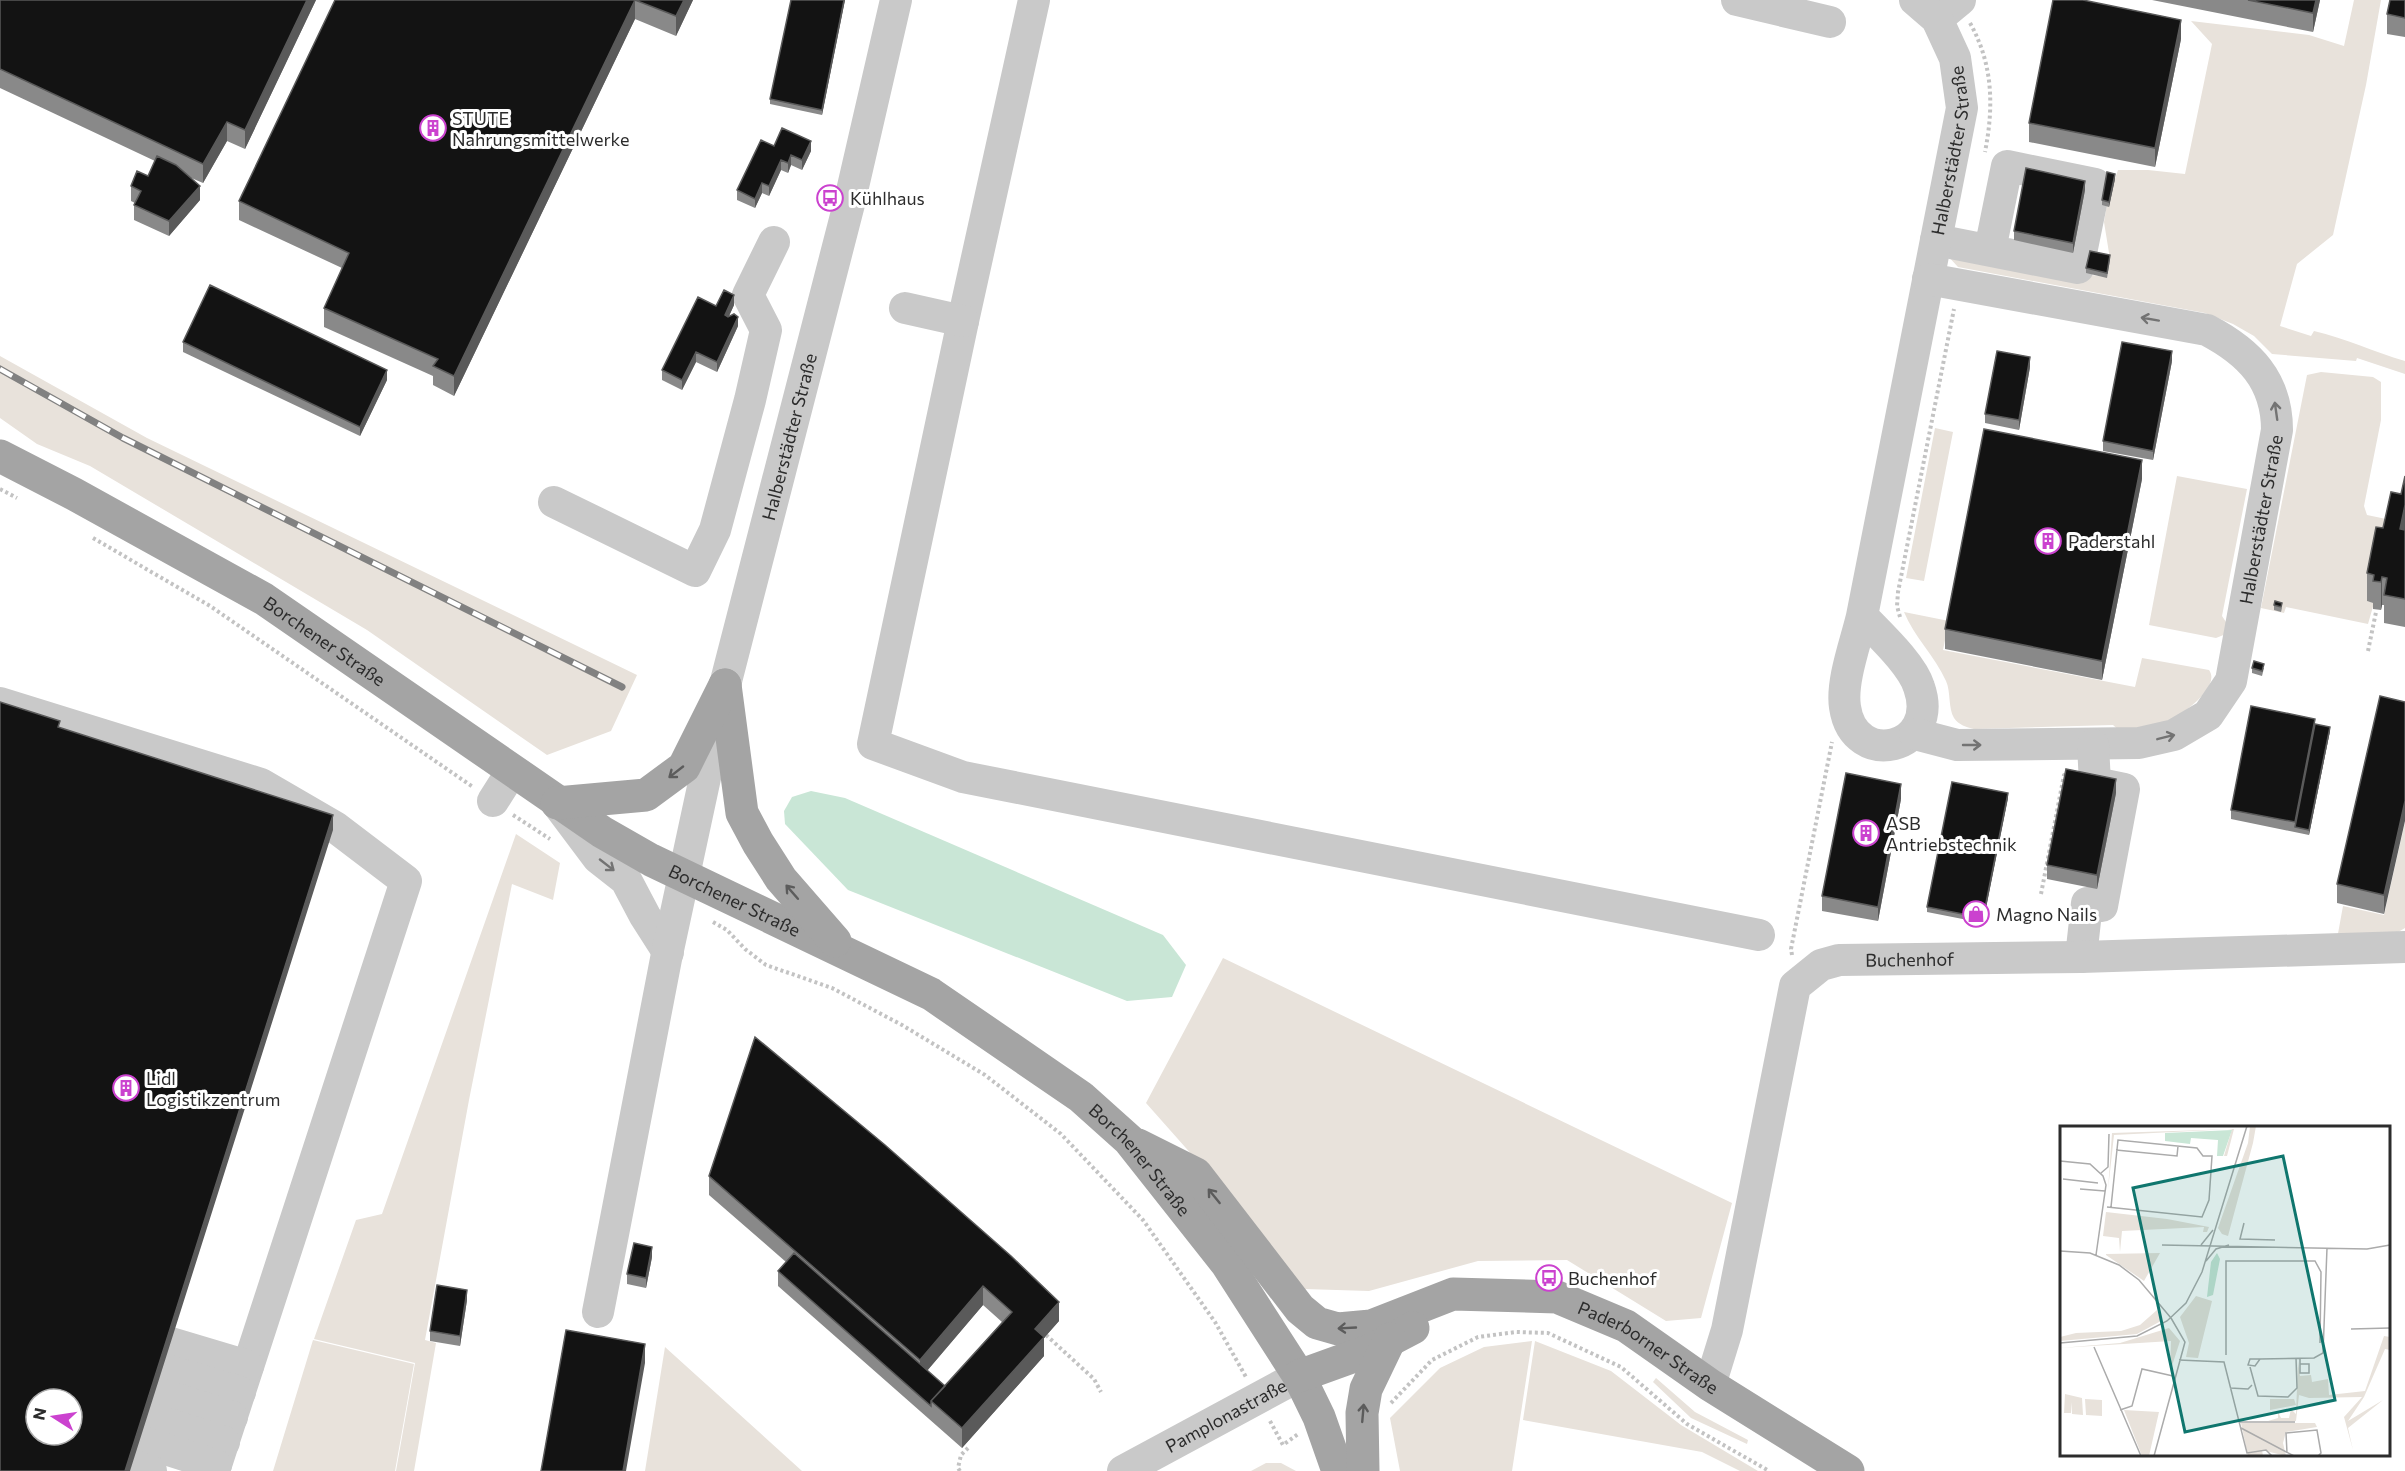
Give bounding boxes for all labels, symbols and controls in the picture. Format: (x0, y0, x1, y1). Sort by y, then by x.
street label: Halberstädter Straße (1926, 64, 1973, 237)
place label: STUTE Nahrungsmittelwerke (452, 107, 629, 150)
building icon: STUTE Nahrungsmittelwerke (418, 113, 448, 143)
bus stop icon: Kühlhaus (815, 183, 845, 213)
place label: Kühlhaus (850, 187, 925, 209)
one-way arrow (2140, 314, 2160, 325)
street label: Halberstädter Straße (757, 351, 821, 523)
one-way arrow (2270, 402, 2281, 421)
street label: Halberstädter Straße (2234, 433, 2287, 606)
building icon: Paderstahl (2033, 526, 2063, 556)
place label: Paderstahl (2068, 530, 2155, 552)
street label: Borchener Straße (260, 591, 390, 691)
one-way arrow (2156, 730, 2175, 742)
one-way arrow (1961, 739, 1981, 751)
one-way arrow (668, 766, 684, 779)
place label: ASB Antriebstechnik (1886, 812, 2017, 855)
building icon: ASB Antriebstechnik (1851, 818, 1881, 848)
one-way arrow (598, 858, 614, 871)
street label: Borchener Straße (665, 859, 804, 941)
one-way arrow (785, 885, 799, 900)
shop icon: Magno Nails (1961, 899, 1991, 929)
place label: Magno Nails (1996, 903, 2097, 925)
street label: Buchenhof (1865, 948, 1955, 971)
place label: Lidl Logistikzentrum (146, 1067, 280, 1110)
building icon: Lidl Logistikzentrum (111, 1073, 141, 1103)
street label: Borchener Straße (1085, 1099, 1196, 1220)
inset map (2060, 1126, 2390, 1456)
one-way arrow (1207, 1188, 1220, 1204)
bus stop icon: Buchenhof (1534, 1263, 1564, 1293)
place label: Buchenhof (1568, 1267, 1658, 1289)
street label: Paderborner Straße (1575, 1296, 1723, 1399)
one-way arrow (1338, 1322, 1357, 1333)
street label: Pamplonastraße (1162, 1374, 1290, 1457)
north arrow (24, 1387, 84, 1447)
one-way arrow (1358, 1403, 1369, 1423)
text: N (28, 1406, 49, 1422)

